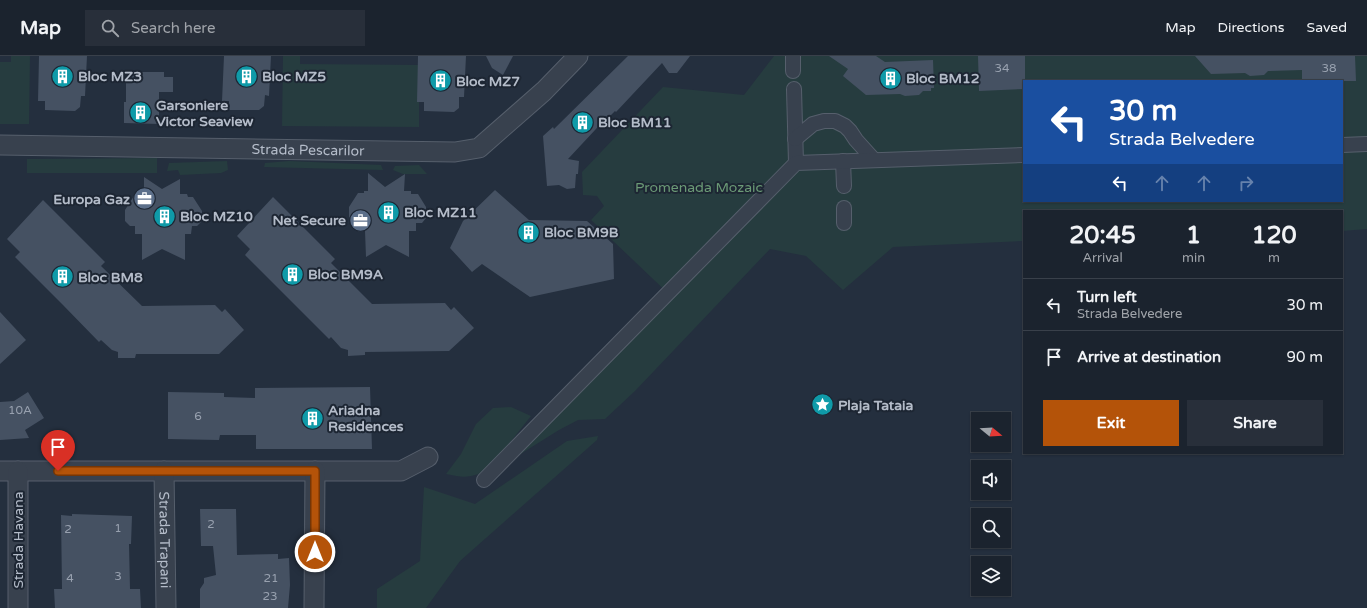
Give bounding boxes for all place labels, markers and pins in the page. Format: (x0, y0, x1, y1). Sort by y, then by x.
building icon: Bloc MZ3 (49, 63, 75, 89)
building icon: Bloc MZ5 (234, 63, 260, 89)
building icon: Bloc BM12 (877, 65, 903, 91)
place label: Bloc MZ3 (78, 68, 142, 85)
place label: Bloc MZ5 (262, 68, 326, 85)
building icon: Bloc MZ7 (428, 68, 454, 94)
place label: Bloc BM12 (906, 70, 980, 87)
place label: Bloc MZ7 (456, 73, 520, 90)
place label: Garsoniere Victor Seaview (156, 97, 253, 130)
building icon: Garsoniere Victor Seaview (128, 100, 154, 126)
building icon: Bloc BM11 (569, 109, 595, 135)
place label: Bloc BM11 (598, 114, 672, 131)
office icon: Europa Gaz (132, 186, 158, 212)
place label: Europa Gaz (53, 191, 130, 208)
building icon: Bloc MZ11 (375, 199, 401, 225)
building icon: Bloc MZ10 (151, 203, 177, 229)
place label: Bloc MZ11 (404, 204, 477, 221)
office icon: Net Secure (348, 207, 374, 233)
place label: Bloc MZ10 (180, 208, 253, 225)
place label: Net Secure (272, 212, 346, 229)
building icon: Bloc BM9B (516, 219, 542, 245)
place label: Bloc BM9B (544, 224, 619, 241)
building icon: Bloc BM9A (279, 261, 305, 287)
building icon: Bloc BM8 (50, 264, 76, 290)
place label: Bloc BM9A (308, 266, 384, 283)
place label: Bloc BM8 (78, 269, 143, 286)
place icon: Plaja Tataia (809, 392, 835, 418)
place label: Plaja Tataia (838, 397, 914, 414)
place label: Ariadna Residences (328, 402, 404, 435)
building icon: Ariadna Residences (300, 405, 326, 431)
pin (41, 430, 75, 471)

